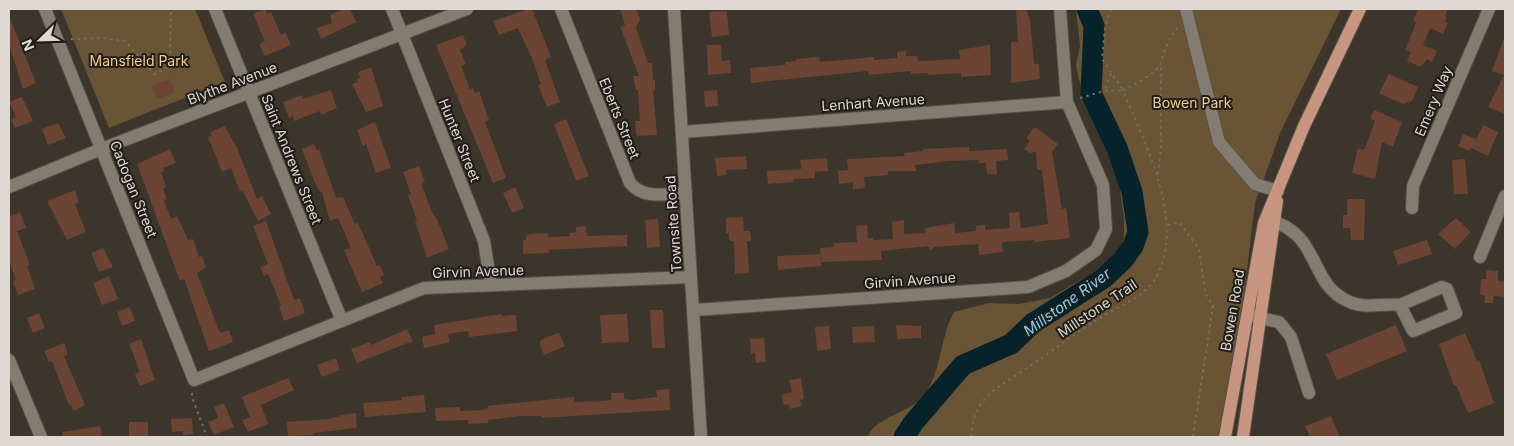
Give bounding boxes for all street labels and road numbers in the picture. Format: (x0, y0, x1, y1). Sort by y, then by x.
street label: Blythe Avenue (185, 58, 279, 108)
street label: Emery Way (1411, 63, 1455, 139)
street label: Eberts Street (596, 75, 644, 161)
street label: Lenhart Avenue (821, 90, 925, 114)
street label: Saint Andrews Street (258, 91, 326, 227)
street label: Hunter Street (436, 96, 485, 184)
street label: Cadogan Street (107, 138, 161, 240)
street label: Townsite Road (661, 175, 685, 273)
street label: Girvin Avenue (432, 261, 524, 281)
street label: Girvin Avenue (864, 268, 956, 292)
street label: Bowen Road (1216, 268, 1248, 352)
street label: Millstone Trail (1054, 275, 1140, 341)

